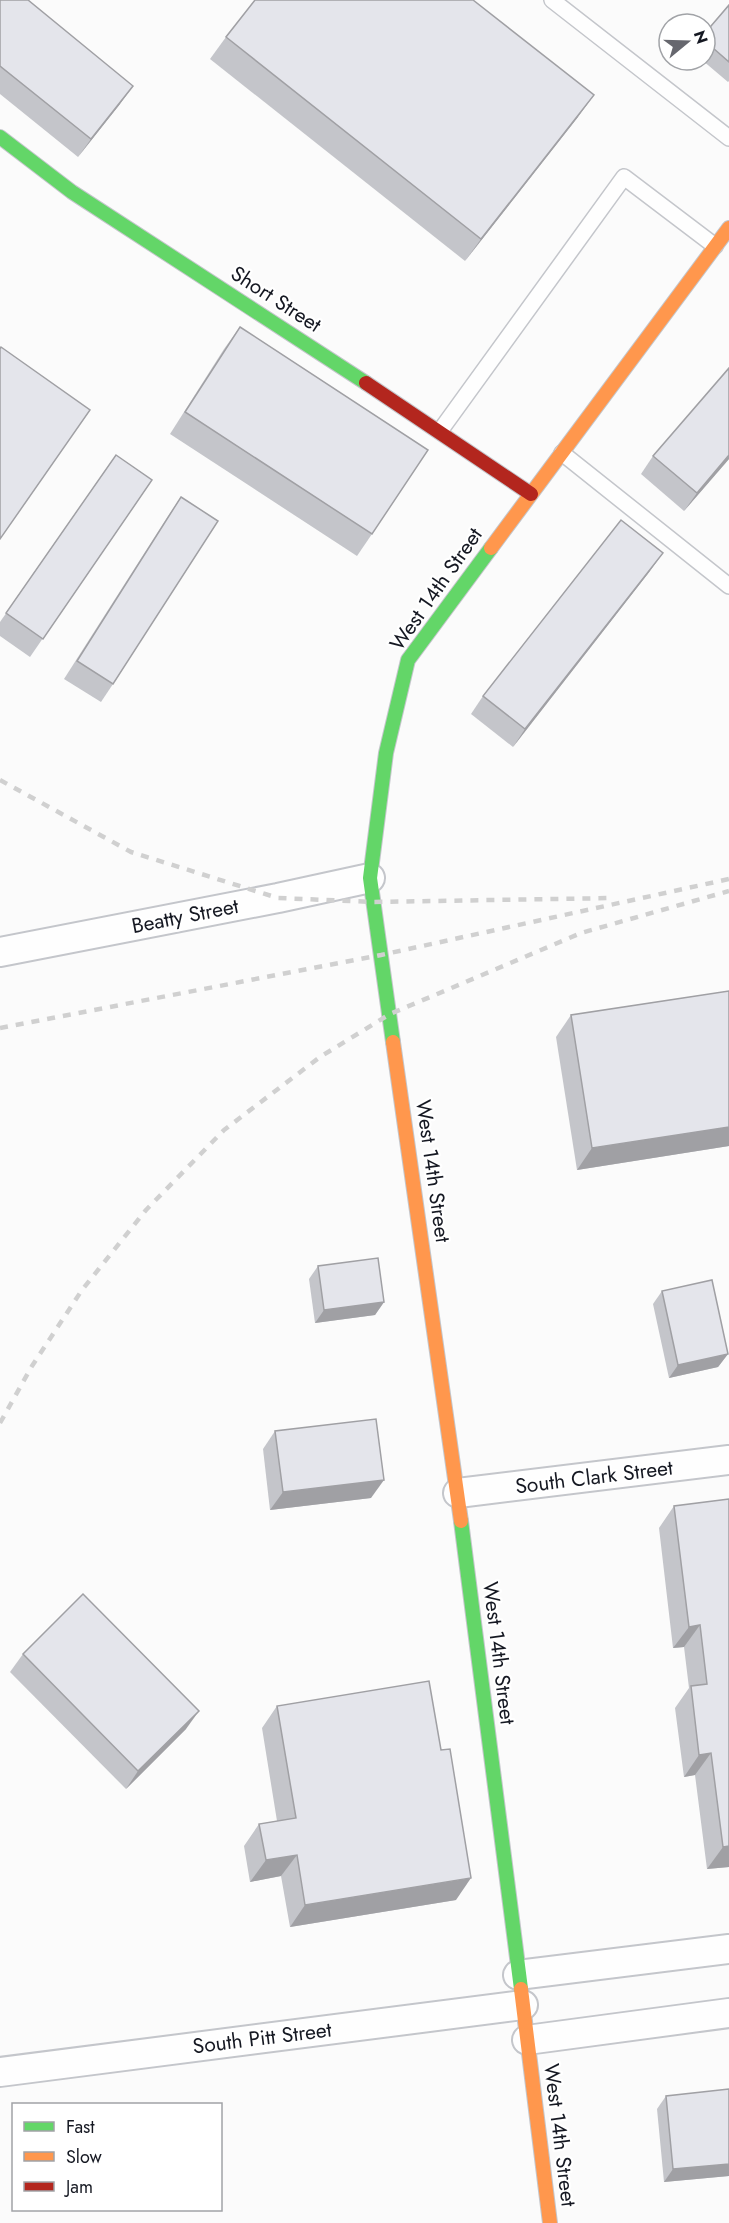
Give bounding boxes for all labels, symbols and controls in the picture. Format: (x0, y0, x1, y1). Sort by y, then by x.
north arrow (657, 12, 717, 72)
text: N (688, 28, 714, 47)
street label: Short Street (225, 258, 327, 340)
street label: West 14th Street (382, 521, 490, 657)
street label: Beatty Street (129, 891, 241, 941)
street label: West 14th Street (408, 1098, 458, 1244)
street label: South Clark Street (513, 1452, 675, 1502)
street label: West 14th Street (475, 1580, 523, 1726)
street label: South Pitt Street (191, 2015, 333, 2061)
street label: West 14th Street (536, 2062, 584, 2208)
legend (12, 2103, 222, 2211)
text: Fast (66, 2114, 95, 2140)
text: Slow (66, 2144, 103, 2170)
text: Jam (64, 2174, 93, 2200)

